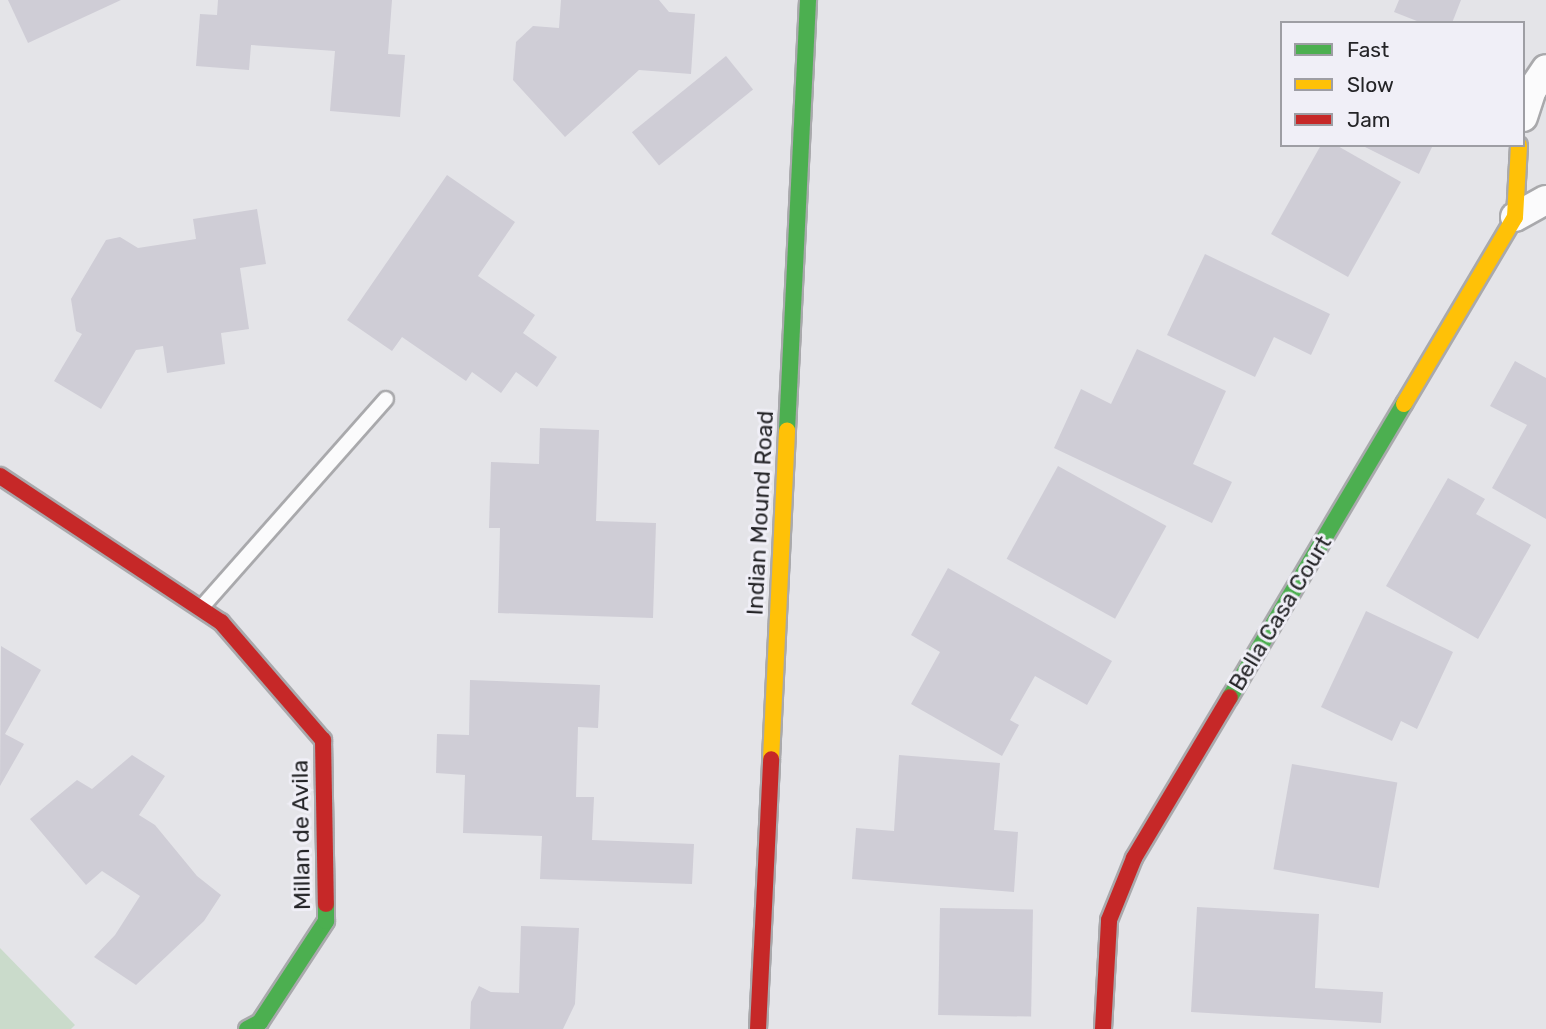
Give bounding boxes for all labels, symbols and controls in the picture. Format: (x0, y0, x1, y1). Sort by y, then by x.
legend (1280, 21, 1525, 147)
text: Fast (1347, 37, 1389, 62)
text: Slow (1347, 72, 1394, 97)
text: Jam (1347, 107, 1391, 132)
street label: Indian Mound Road (741, 410, 779, 616)
street label: Bella Casa Court (1223, 530, 1337, 696)
street label: Millan de Avila (286, 759, 316, 911)

